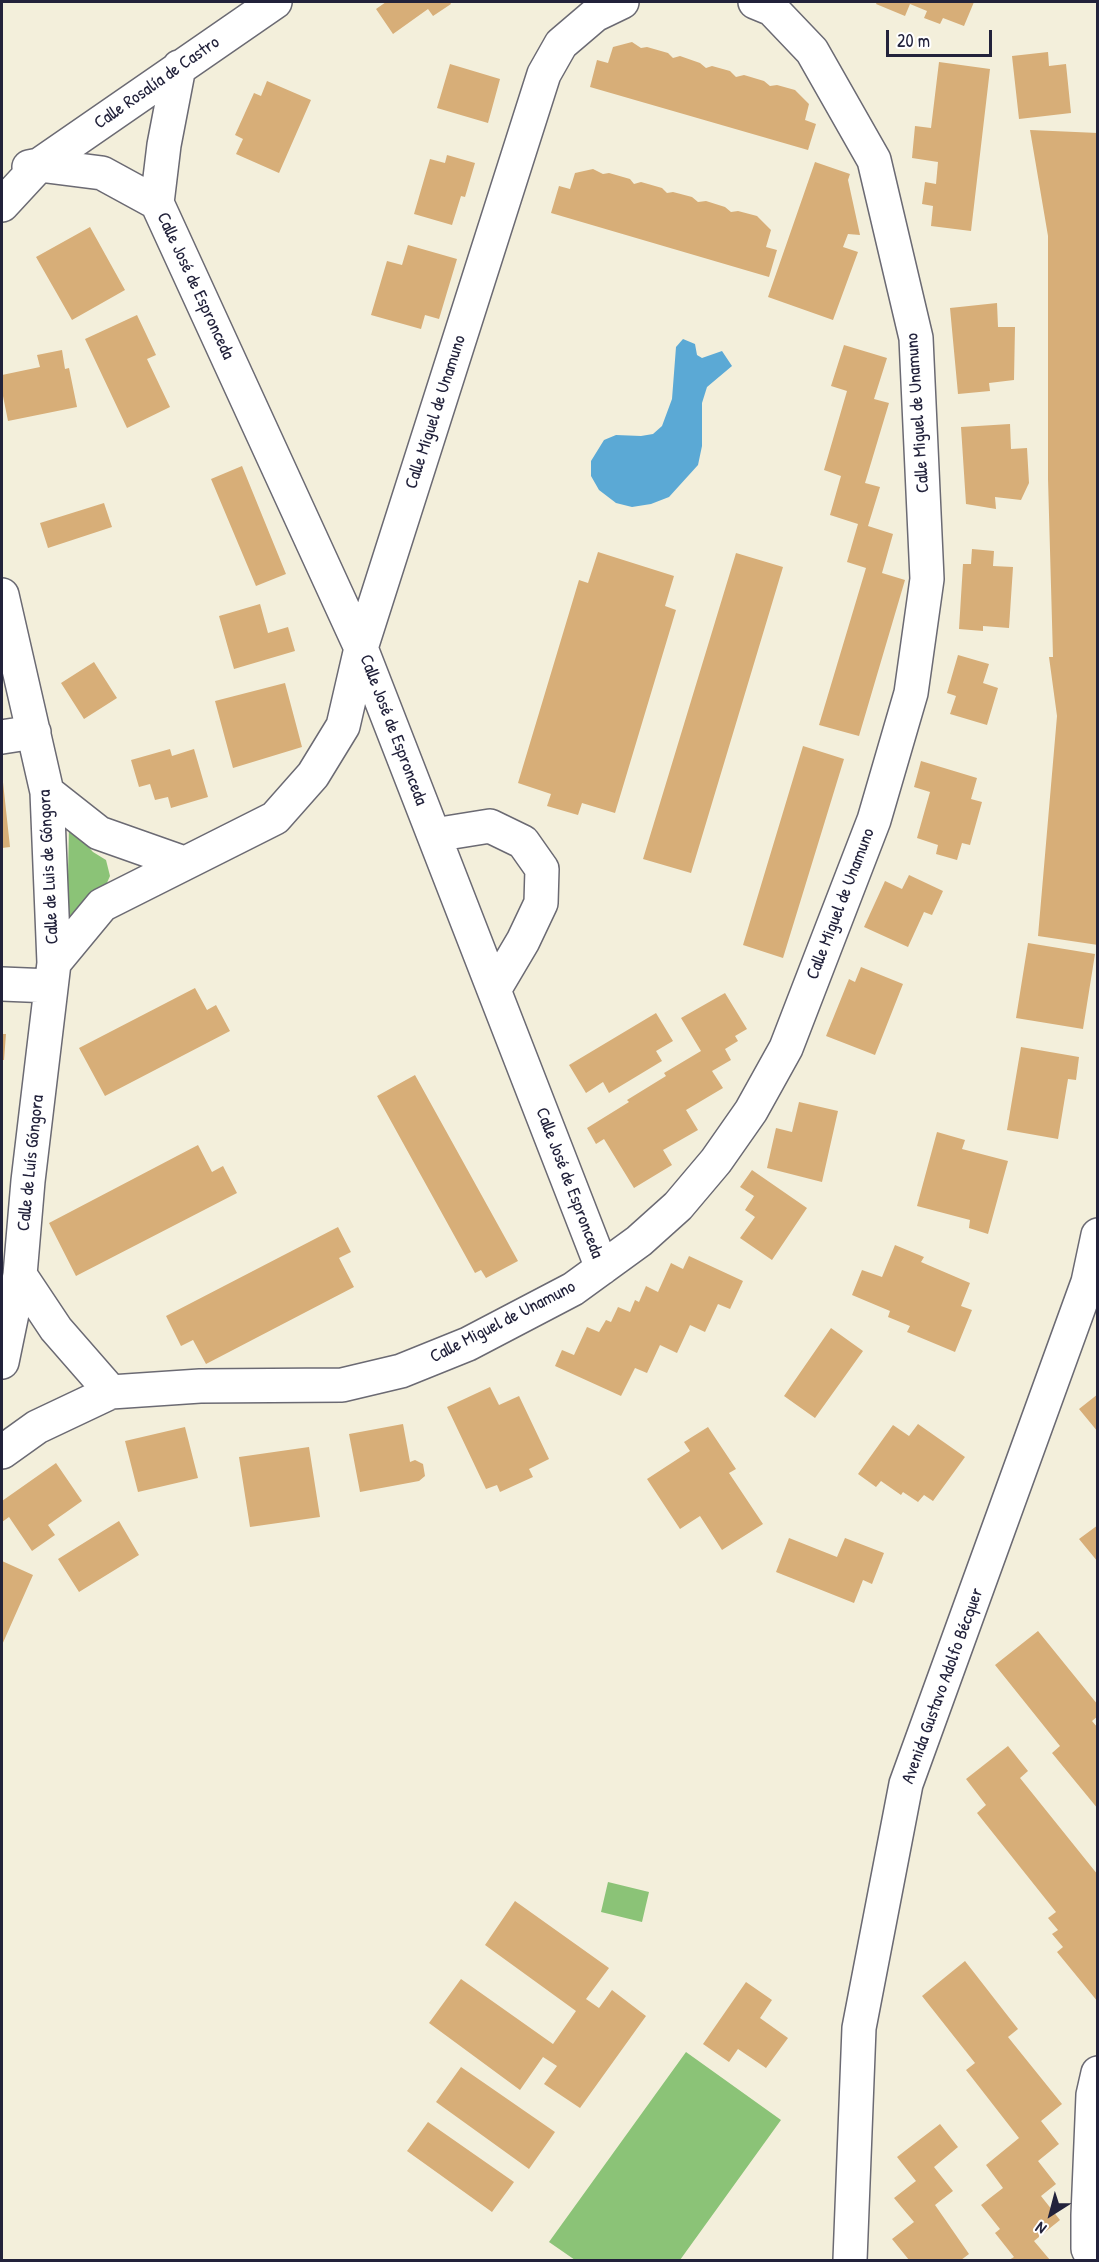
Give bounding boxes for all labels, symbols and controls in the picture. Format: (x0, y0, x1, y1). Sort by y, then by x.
scale bar (889, 18, 996, 56)
text: 20 m (897, 28, 930, 53)
street label: Calle Rosalía de Castro (90, 32, 224, 134)
street label: Calle José de Espronceda (151, 209, 239, 363)
street label: Calle Miguel de Unamuno (401, 332, 471, 492)
street label: Calle Miguel de Unamuno (902, 332, 934, 494)
street label: Calle José de Espronceda (354, 652, 432, 808)
street label: Calle de Luis de Góngora (34, 789, 64, 945)
street label: Calle Miguel de Unamuno (802, 825, 880, 983)
street label: Calle de Luís Góngora (13, 1094, 49, 1232)
street label: Calle José de Espronceda (530, 1105, 608, 1261)
street label: Calle Miguel de Unamuno (427, 1276, 579, 1368)
street label: Avenida Gustavo Adolfo Bécquer (897, 1585, 989, 1787)
north arrow (1021, 2184, 1081, 2244)
text: N (1031, 2217, 1050, 2240)

